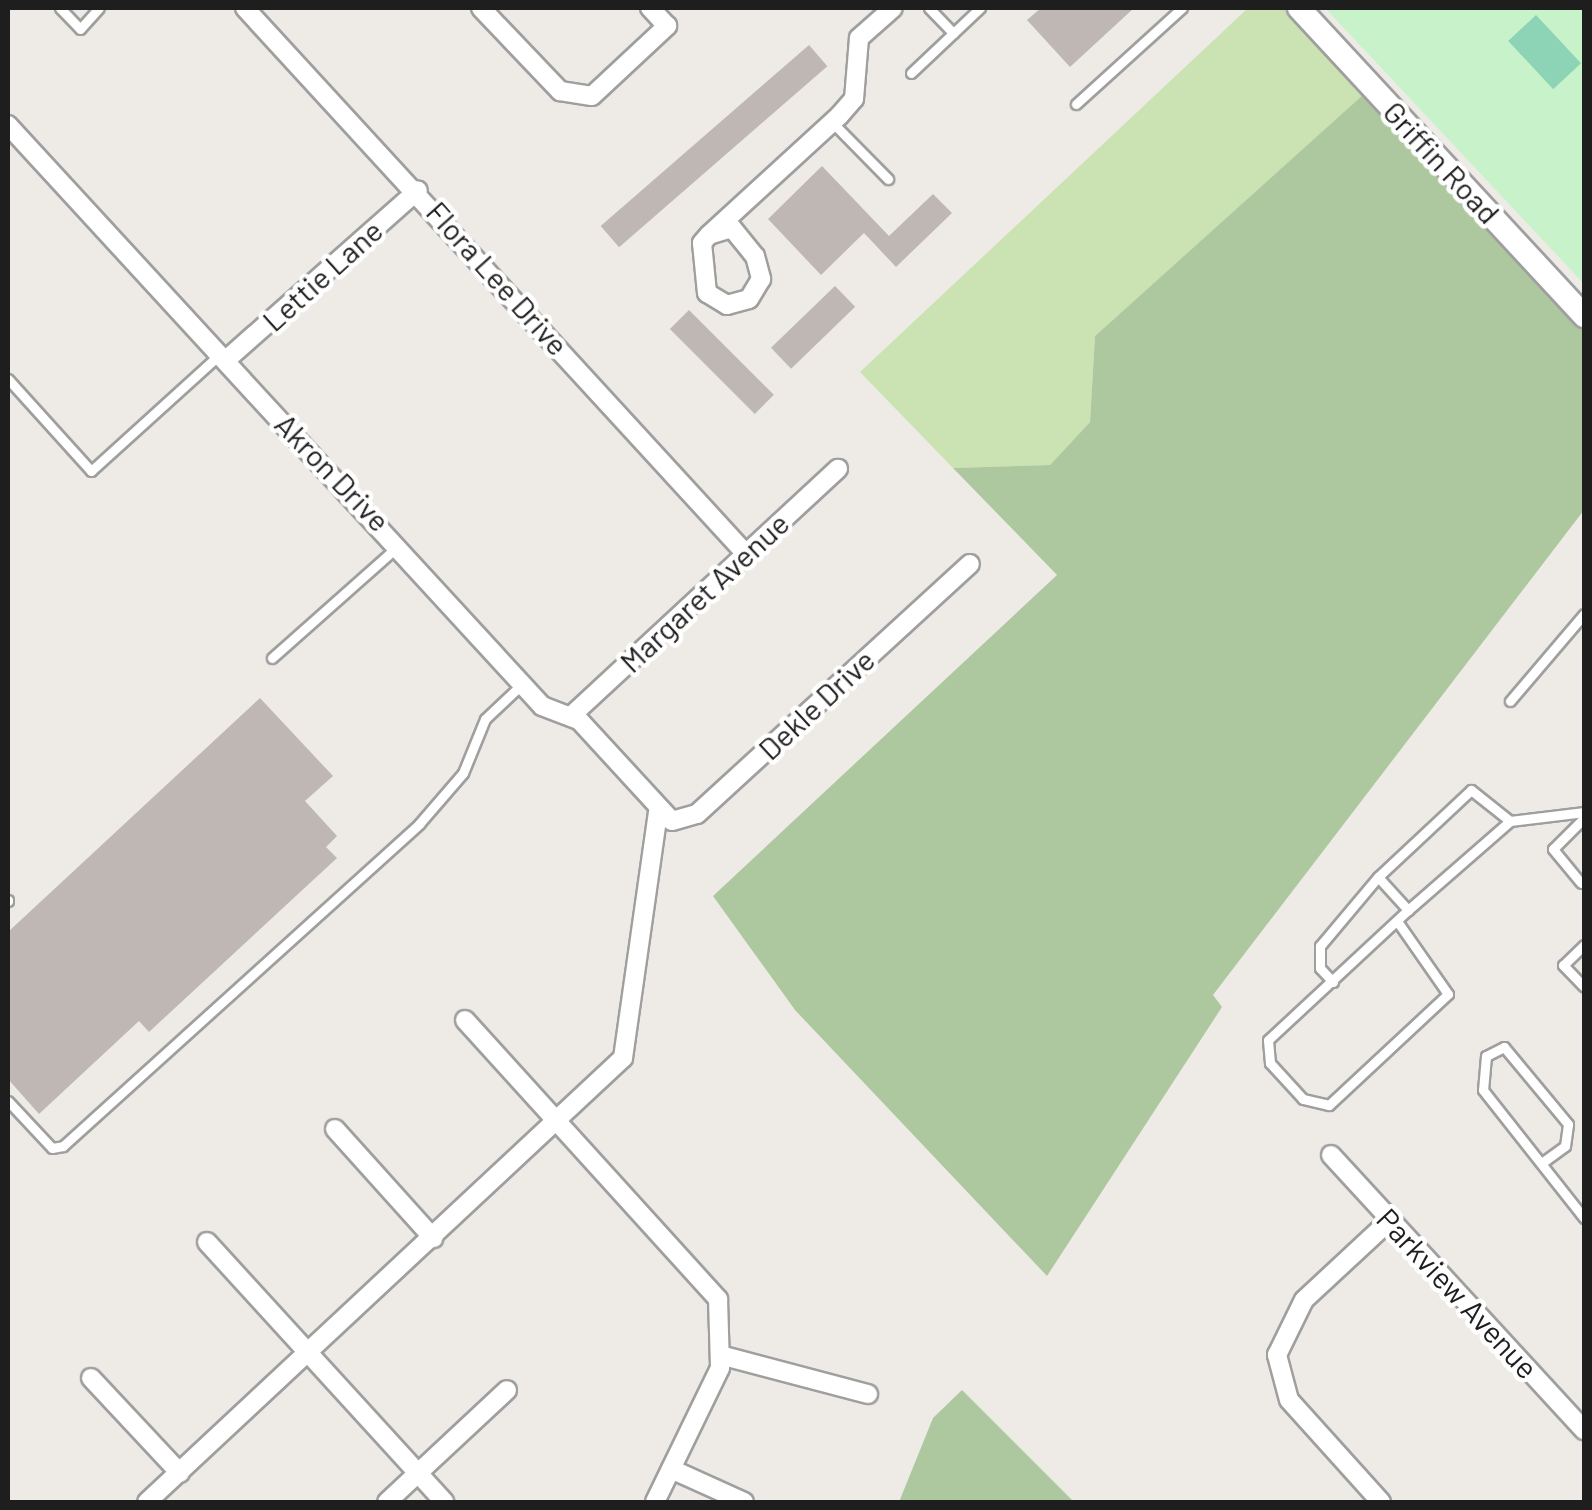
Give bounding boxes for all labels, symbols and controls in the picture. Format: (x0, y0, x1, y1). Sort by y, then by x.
street label: Griffin Road (1376, 94, 1508, 230)
street label: Flora Lee Drive (420, 194, 576, 362)
street label: Lettie Lane (255, 212, 389, 338)
street label: Akron Drive (268, 406, 398, 538)
street label: Margaret Avenue (612, 505, 796, 679)
street label: Dekle Drive (751, 641, 881, 767)
street label: Parkview Avenue (1370, 1200, 1546, 1386)

